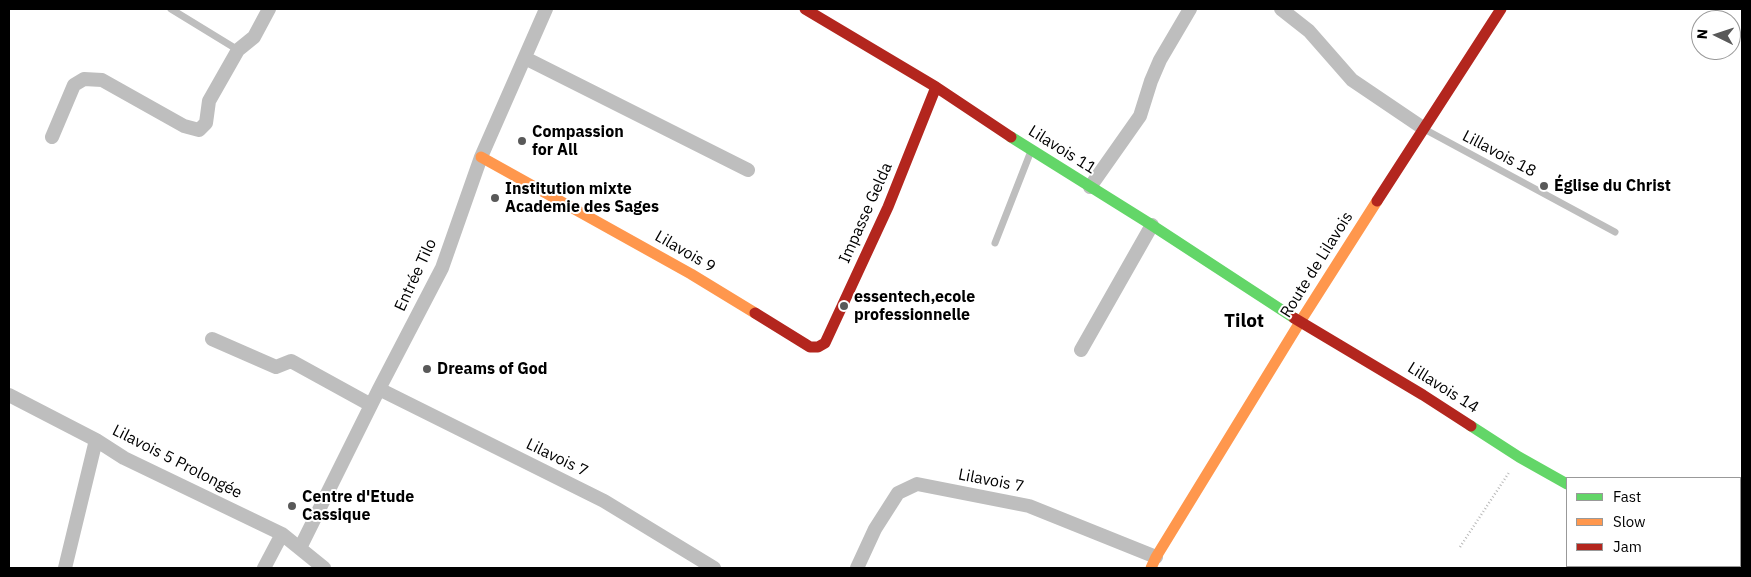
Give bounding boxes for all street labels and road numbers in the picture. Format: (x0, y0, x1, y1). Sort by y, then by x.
street label: Lilavois 11 (1025, 122, 1099, 178)
street label: Lillavois 18 (1459, 127, 1539, 181)
street label: Impasse Gelda (835, 160, 897, 266)
street label: Route de Lilavois (1277, 208, 1357, 322)
street label: Lilavois 9 (651, 227, 719, 277)
street label: Entrée Tilo (391, 236, 441, 314)
street label: Lillavois 14 (1404, 359, 1482, 417)
street label: Lilavois 5 Prolongée (109, 421, 245, 503)
street label: Lilavois 7 (523, 435, 591, 481)
street label: Lilavois 7 (956, 465, 1026, 497)

